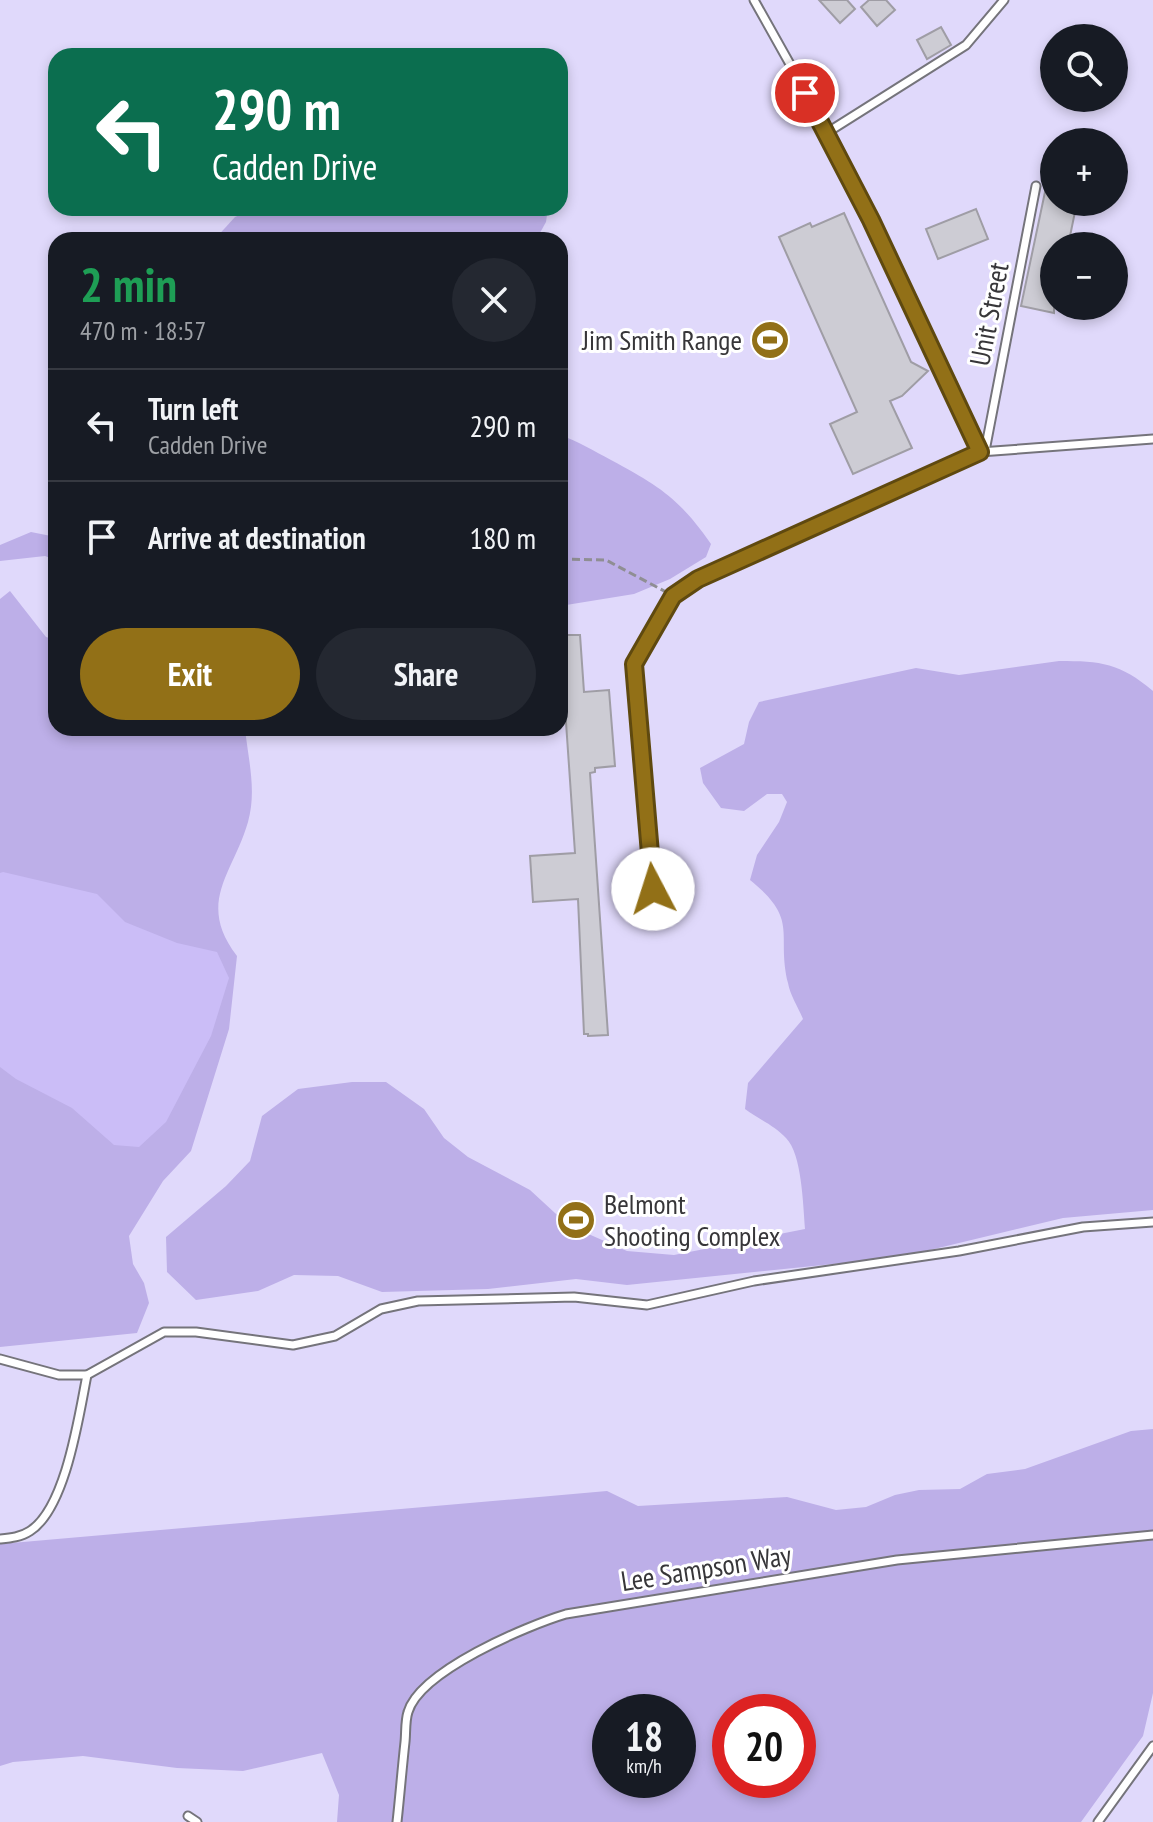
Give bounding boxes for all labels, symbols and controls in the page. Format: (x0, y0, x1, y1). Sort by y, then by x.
map controls (1040, 24, 1128, 320)
button: search (1040, 24, 1128, 112)
pin (771, 59, 839, 127)
icon: arrive (783, 71, 827, 115)
text: 290 m (212, 73, 341, 145)
icon: left (80, 80, 184, 184)
button: + (1040, 128, 1128, 216)
text: Cadden Drive (212, 143, 377, 190)
button: − (1040, 232, 1128, 320)
text: 2 min (80, 253, 177, 315)
button: close (452, 258, 536, 342)
street label: Unit Street (960, 259, 1017, 369)
text: 470 m · 18:57 (80, 314, 206, 347)
sports icon: Jim Smith Range (749, 319, 791, 361)
place label: Jim Smith Range (581, 321, 742, 358)
text: Turn left (148, 389, 238, 428)
icon: left (80, 403, 124, 447)
text: 290 m (470, 406, 536, 445)
text: Cadden Drive (148, 428, 267, 461)
icon: arrive (80, 515, 124, 559)
text: Arrive at destination (148, 518, 366, 557)
text: 180 m (470, 518, 536, 557)
button: Exit (80, 628, 300, 720)
button: Share (316, 628, 536, 720)
position arrow (611, 847, 695, 931)
place label: Belmont Shooting Complex (604, 1185, 780, 1254)
sports icon: Belmont Shooting Complex (555, 1199, 597, 1241)
street label: Lee Sampson Way (618, 1536, 794, 1599)
speed limit sign: 20 (712, 1694, 816, 1798)
text: 18 (625, 1710, 663, 1762)
text: km/h (626, 1753, 662, 1779)

